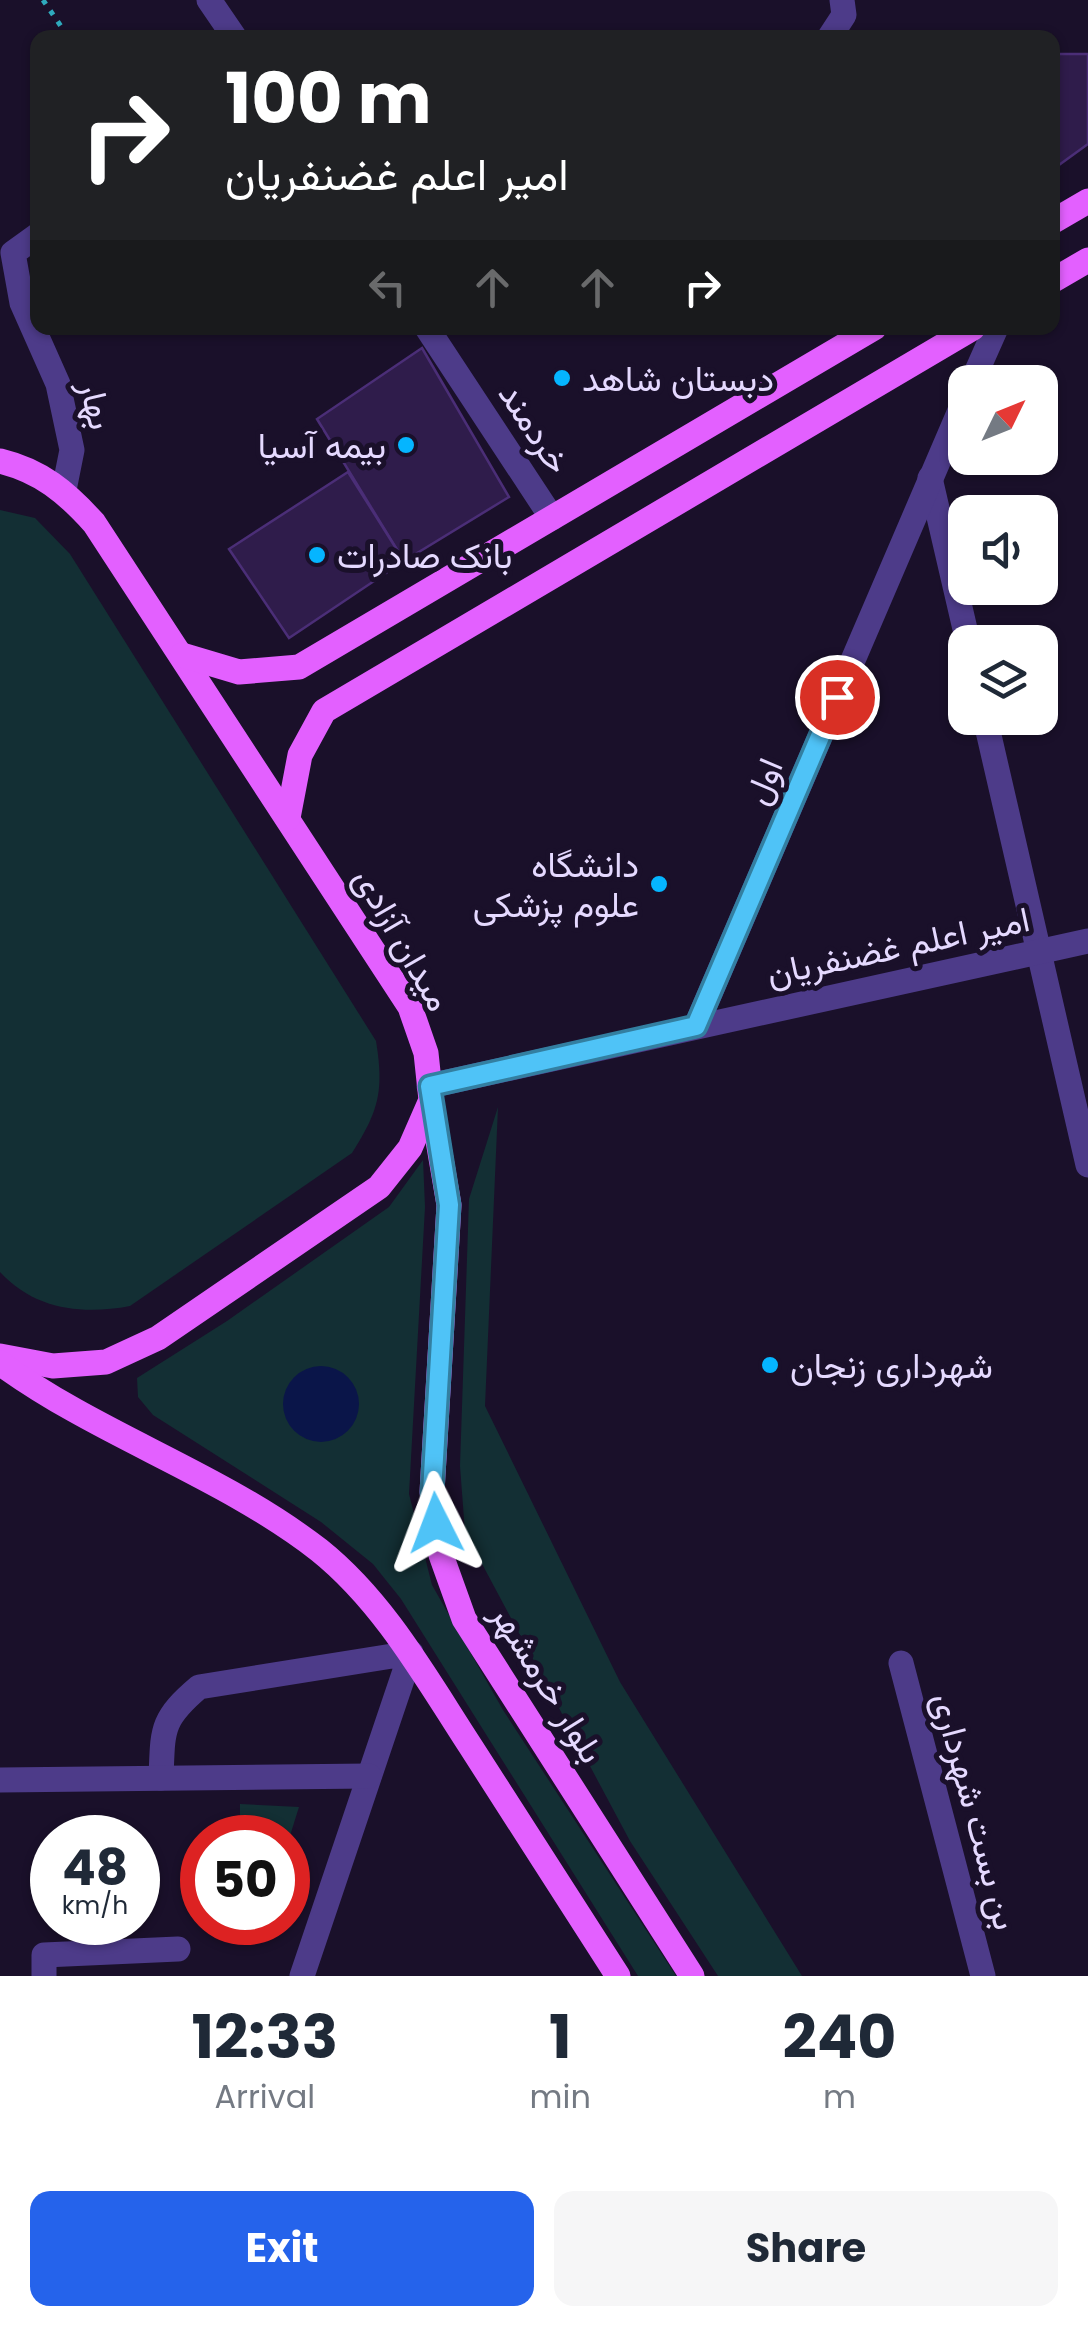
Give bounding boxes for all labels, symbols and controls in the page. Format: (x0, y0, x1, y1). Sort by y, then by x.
text: 100 m (225, 49, 432, 148)
icon: right (60, 70, 190, 200)
text: امیر اعلم غضنفریان (225, 143, 569, 206)
icon: left (360, 260, 415, 315)
icon: ahead (465, 260, 520, 315)
icon: ahead (570, 260, 625, 315)
icon: right (675, 260, 730, 315)
place label: دبستان شاهد (582, 354, 774, 403)
north arrow (948, 365, 1058, 475)
map controls (948, 365, 1058, 735)
marker: دبستان شاهد (551, 367, 573, 389)
street label: خردمند (487, 373, 583, 483)
street label: بهار (67, 375, 126, 434)
place label: بیمه آسیا (258, 421, 386, 470)
marker: بیمه آسیا (395, 434, 417, 456)
button: sound (948, 495, 1058, 605)
place label: بانک صادرات (337, 531, 512, 580)
marker: بانک صادرات (306, 544, 328, 566)
button: layers (948, 625, 1058, 735)
pin (795, 655, 880, 740)
icon: arrive (810, 670, 865, 725)
street label: اول (731, 750, 795, 812)
place label: دانشگاه علوم پزشکی (473, 840, 639, 929)
street label: میدان آزادی (342, 858, 464, 1020)
marker: دانشگاه علوم پزشکی (648, 873, 670, 895)
street label: امیر اعلم غضنفریان (762, 894, 1034, 998)
place label: شهرداری زنجان (790, 1341, 993, 1390)
marker: شهرداری زنجان (759, 1354, 781, 1376)
position arrow (384, 1471, 488, 1575)
street label: بلوار خرمشهر (479, 1593, 616, 1772)
street label: بن بست شهرداری (921, 1687, 1031, 1935)
speed limit sign: 50 (180, 1815, 310, 1945)
text: 48 (62, 1832, 128, 1903)
text: km/h (62, 1888, 128, 1923)
text: 12:33 (192, 1995, 338, 2079)
text: 1 (549, 1995, 572, 2079)
text: 240 (782, 1995, 896, 2079)
text: Arrival (214, 2074, 315, 2119)
text: min (530, 2074, 591, 2119)
text: m (823, 2074, 856, 2119)
button: Exit (30, 2191, 534, 2306)
button: Share (554, 2191, 1058, 2306)

